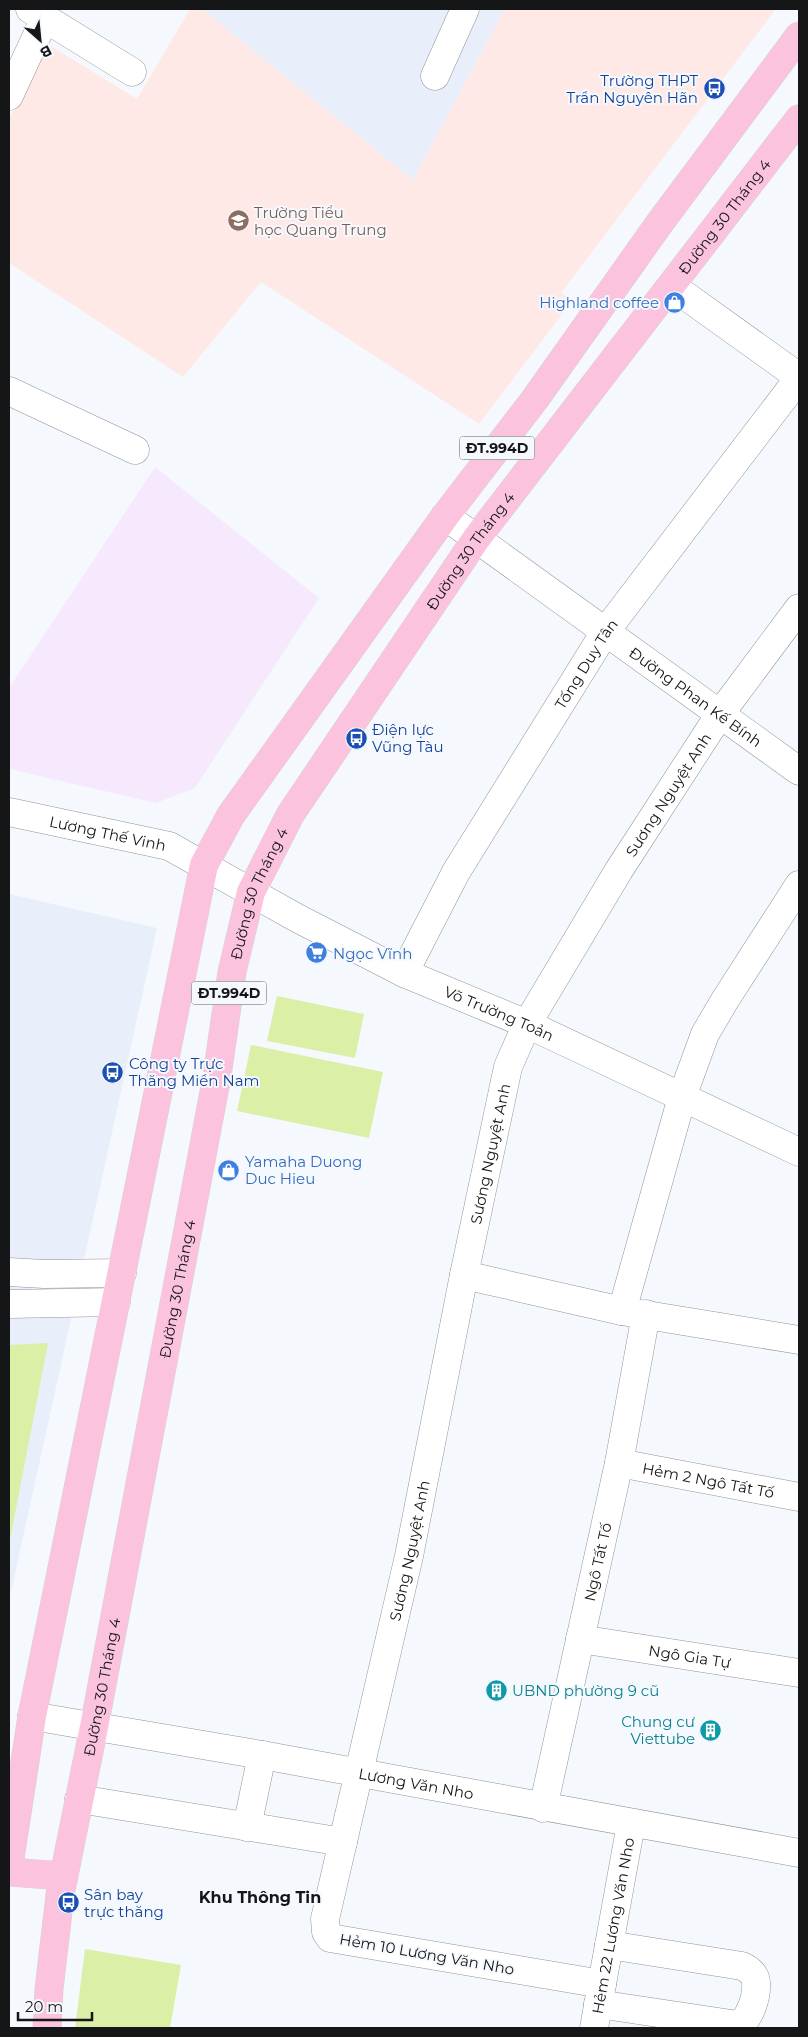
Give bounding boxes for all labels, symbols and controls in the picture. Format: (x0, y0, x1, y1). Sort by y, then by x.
north arrow (15, 15, 65, 65)
text: B (37, 41, 55, 62)
place label: Trường THPT Trần Nguyên Hãn (567, 71, 698, 107)
bus stop icon: Trường THPT Trần Nguyên Hãn (702, 77, 726, 101)
street label: Đường 30 Tháng 4 (674, 155, 774, 278)
place label: Trường Tiểu học Quang Trung (254, 203, 387, 239)
school or university icon: Trường Tiểu học Quang Trung (226, 209, 250, 233)
shop icon: Highland coffee (663, 290, 687, 314)
place label: Highland coffee (539, 293, 659, 312)
road number: ĐT.994D (460, 436, 534, 459)
street label: Đường 30 Tháng 4 (422, 488, 518, 613)
street label: Tống Duy Tân (550, 615, 621, 712)
street label: Đường Phan Kế Bính (626, 642, 766, 751)
place label: Điện lực Vũng Tàu (372, 720, 444, 756)
bus stop icon: Điện lực Vũng Tàu (344, 726, 368, 750)
street label: Sương Nguyệt Anh (621, 729, 715, 860)
street label: Lương Thế Vinh (48, 811, 168, 855)
street label: Đường 30 Tháng 4 (226, 824, 292, 961)
supermarket icon: Ngọc Vĩnh (305, 941, 329, 965)
place label: Ngọc Vĩnh (333, 944, 412, 963)
road number: ĐT.994D (192, 981, 266, 1004)
street label: Võ Trường Toản (442, 981, 557, 1045)
place label: Công ty Trực Thăng Miền Nam (129, 1054, 259, 1090)
bus stop icon: Công ty Trực Thăng Miền Nam (101, 1060, 125, 1084)
street label: Sương Nguyệt Anh (466, 1082, 514, 1226)
place label: Yamaha Duong Duc Hieu (245, 1152, 362, 1188)
shop icon: Yamaha Duong Duc Hieu (217, 1158, 241, 1182)
street label: Đường 30 Tháng 4 (154, 1218, 199, 1360)
street label: Hẻm 2 Ngô Tất Tố (641, 1458, 776, 1502)
street label: Sương Nguyệt Anh (385, 1479, 433, 1623)
street label: Ngô Tất Tố (579, 1520, 615, 1603)
street label: Đường 30 Tháng 4 (79, 1616, 124, 1758)
street label: Ngô Gia Tự (647, 1640, 732, 1672)
building icon: UBND phường 9 cũ (484, 1678, 508, 1702)
place label: UBND phường 9 cũ (512, 1681, 659, 1700)
place label: Chung cư Viettube (621, 1712, 695, 1748)
building icon: Chung cư Viettube (699, 1718, 723, 1742)
street label: Lương Văn Nho (357, 1763, 475, 1803)
street label: Hẻm 22 Lương Văn Nho (587, 1836, 638, 2015)
place label: Sân bay trực thăng (84, 1885, 164, 1921)
district label: Khu Thông Tin (199, 1888, 321, 1907)
bus stop icon: Sân bay trực thăng (56, 1891, 80, 1915)
street label: Hẻm 10 Lương Văn Nho (338, 1929, 516, 1979)
scale bar (18, 1990, 91, 2022)
text: 20 m (25, 1997, 63, 2016)

